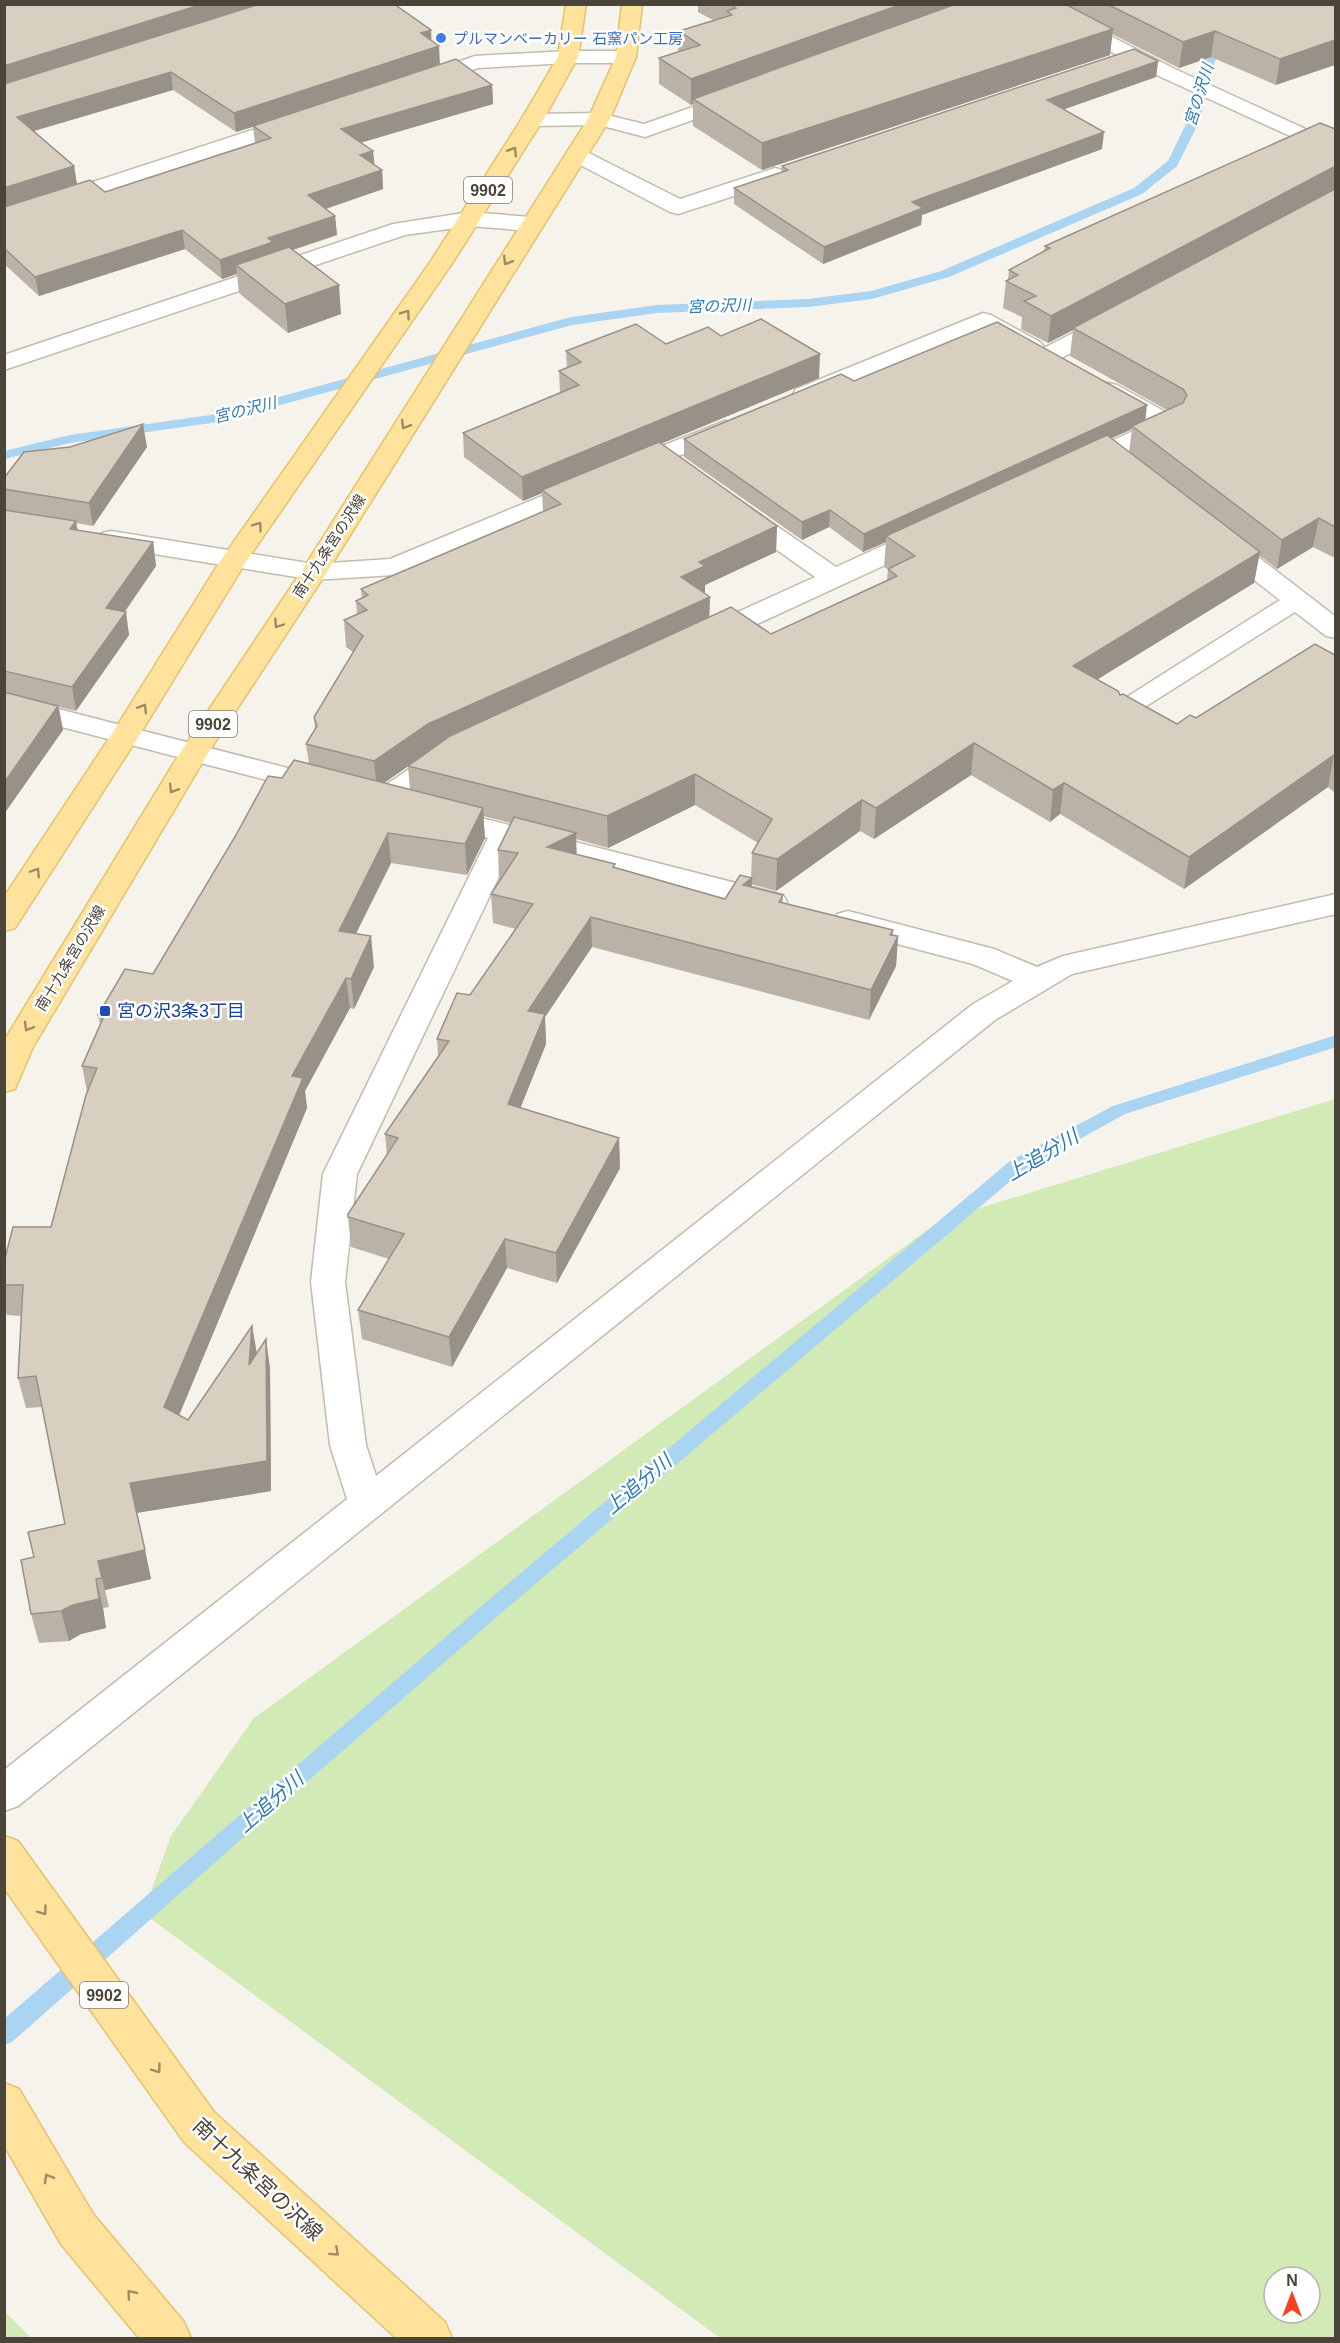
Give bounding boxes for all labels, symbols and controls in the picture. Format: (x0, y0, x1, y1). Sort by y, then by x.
place label: プルマンベーカリー 石窯パン工房 (453, 30, 683, 47)
marker: プルマンベーカリー 石窯パン工房 (434, 31, 448, 45)
water label: 宮の沢川 (1182, 60, 1217, 128)
one-way arrow (505, 147, 517, 157)
road number: 9902 (464, 177, 512, 203)
one-way arrow (503, 255, 515, 265)
water label: 宮の沢川 (687, 296, 753, 316)
one-way arrow (399, 310, 410, 321)
water label: 宮の沢川 (212, 394, 280, 426)
one-way arrow (402, 418, 413, 429)
street label: 南十九条宮の沢線 (289, 491, 369, 601)
one-way arrow (251, 521, 262, 532)
one-way arrow (274, 618, 285, 629)
one-way arrow (135, 704, 147, 714)
road number: 9902 (189, 711, 237, 737)
one-way arrow (168, 783, 180, 793)
one-way arrow (29, 867, 40, 878)
street label: 南十九条宮の沢線 (32, 902, 108, 1014)
place label: 宮の沢3条3丁目 (117, 1001, 245, 1021)
marker: 宮の沢3条3丁目 (98, 1004, 112, 1018)
one-way arrow (24, 1021, 36, 1031)
water label: 上追分川 (1002, 1124, 1084, 1185)
water label: 上追分川 (600, 1449, 677, 1518)
water label: 上追分川 (233, 1766, 309, 1837)
one-way arrow (36, 1904, 47, 1915)
road number: 9902 (80, 1982, 128, 2008)
one-way arrow (150, 2063, 161, 2074)
street label: 南十九条宮の沢線 (189, 2113, 327, 2245)
one-way arrow (44, 2174, 55, 2184)
one-way arrow (328, 2245, 338, 2256)
north arrow (1262, 2265, 1322, 2325)
text: N (1286, 2272, 1298, 2289)
one-way arrow (127, 2289, 138, 2300)

